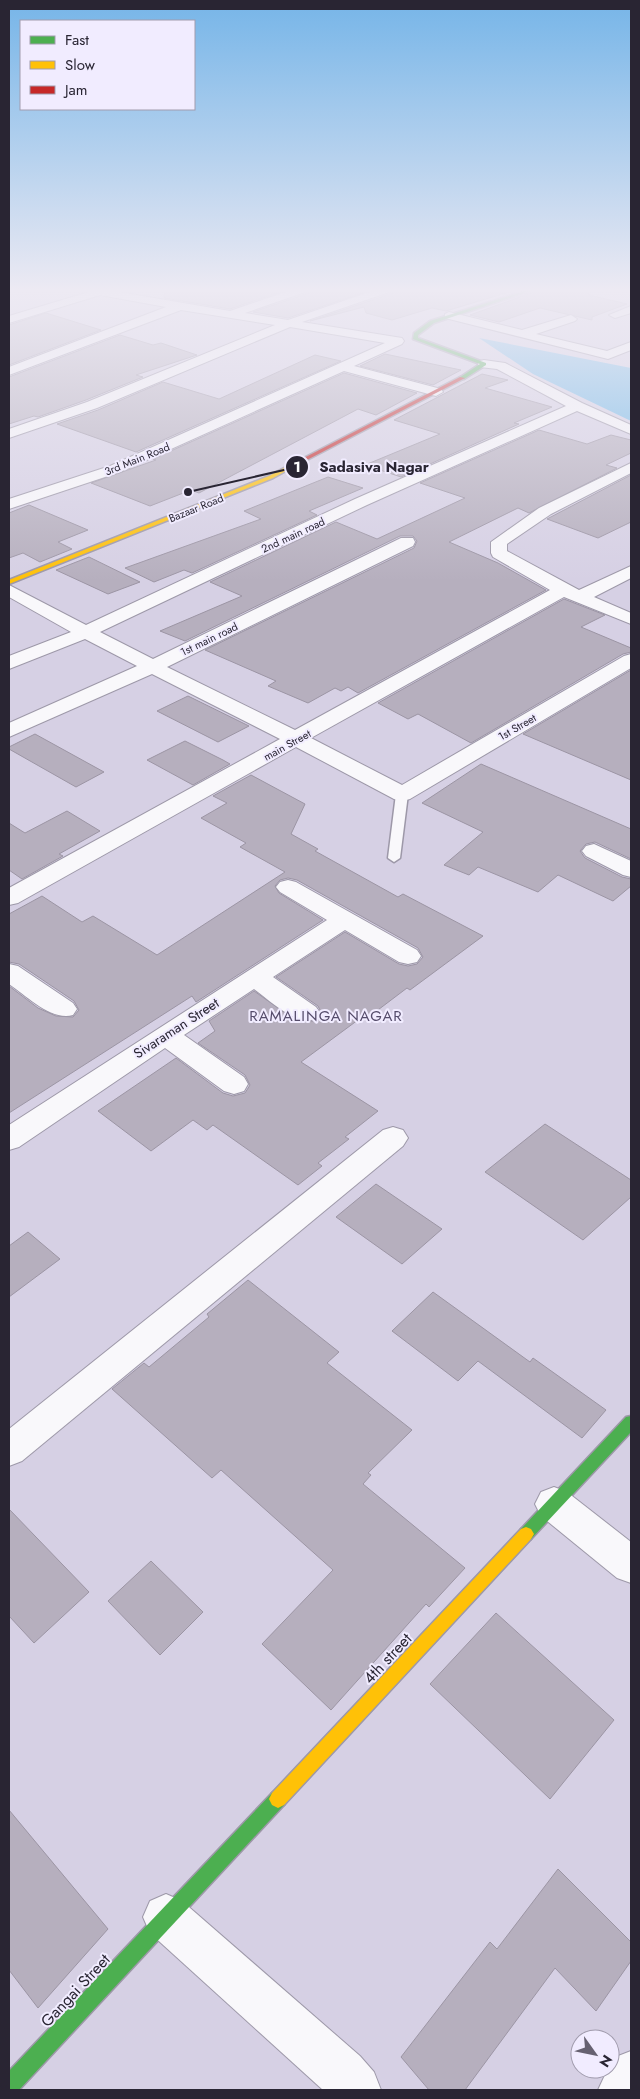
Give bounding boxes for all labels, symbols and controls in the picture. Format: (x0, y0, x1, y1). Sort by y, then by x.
legend (20, 20, 195, 110)
text: Fast (65, 29, 89, 51)
text: Slow (65, 54, 96, 76)
text: Jam (63, 79, 88, 101)
street label: 3rd Main Road (102, 439, 172, 479)
callout: Sadasiva Nagar (284, 452, 439, 482)
text: 1 (293, 456, 301, 478)
text: Sadasiva Nagar (319, 456, 430, 478)
street label: Bazaar Road (166, 490, 226, 526)
street label: 2nd main road (259, 513, 327, 557)
street label: 1st main road (177, 618, 241, 660)
street label: 1st Street (495, 710, 539, 744)
street label: main Street (260, 725, 314, 765)
street label: Sivaraman Street (129, 992, 223, 1063)
district label: RAMALINGA NAGAR (249, 1005, 403, 1027)
street label: 4th street (358, 1628, 417, 1689)
street label: Gangai Street (35, 1949, 115, 2032)
north arrow (570, 2029, 620, 2079)
text: N (594, 2051, 617, 2071)

